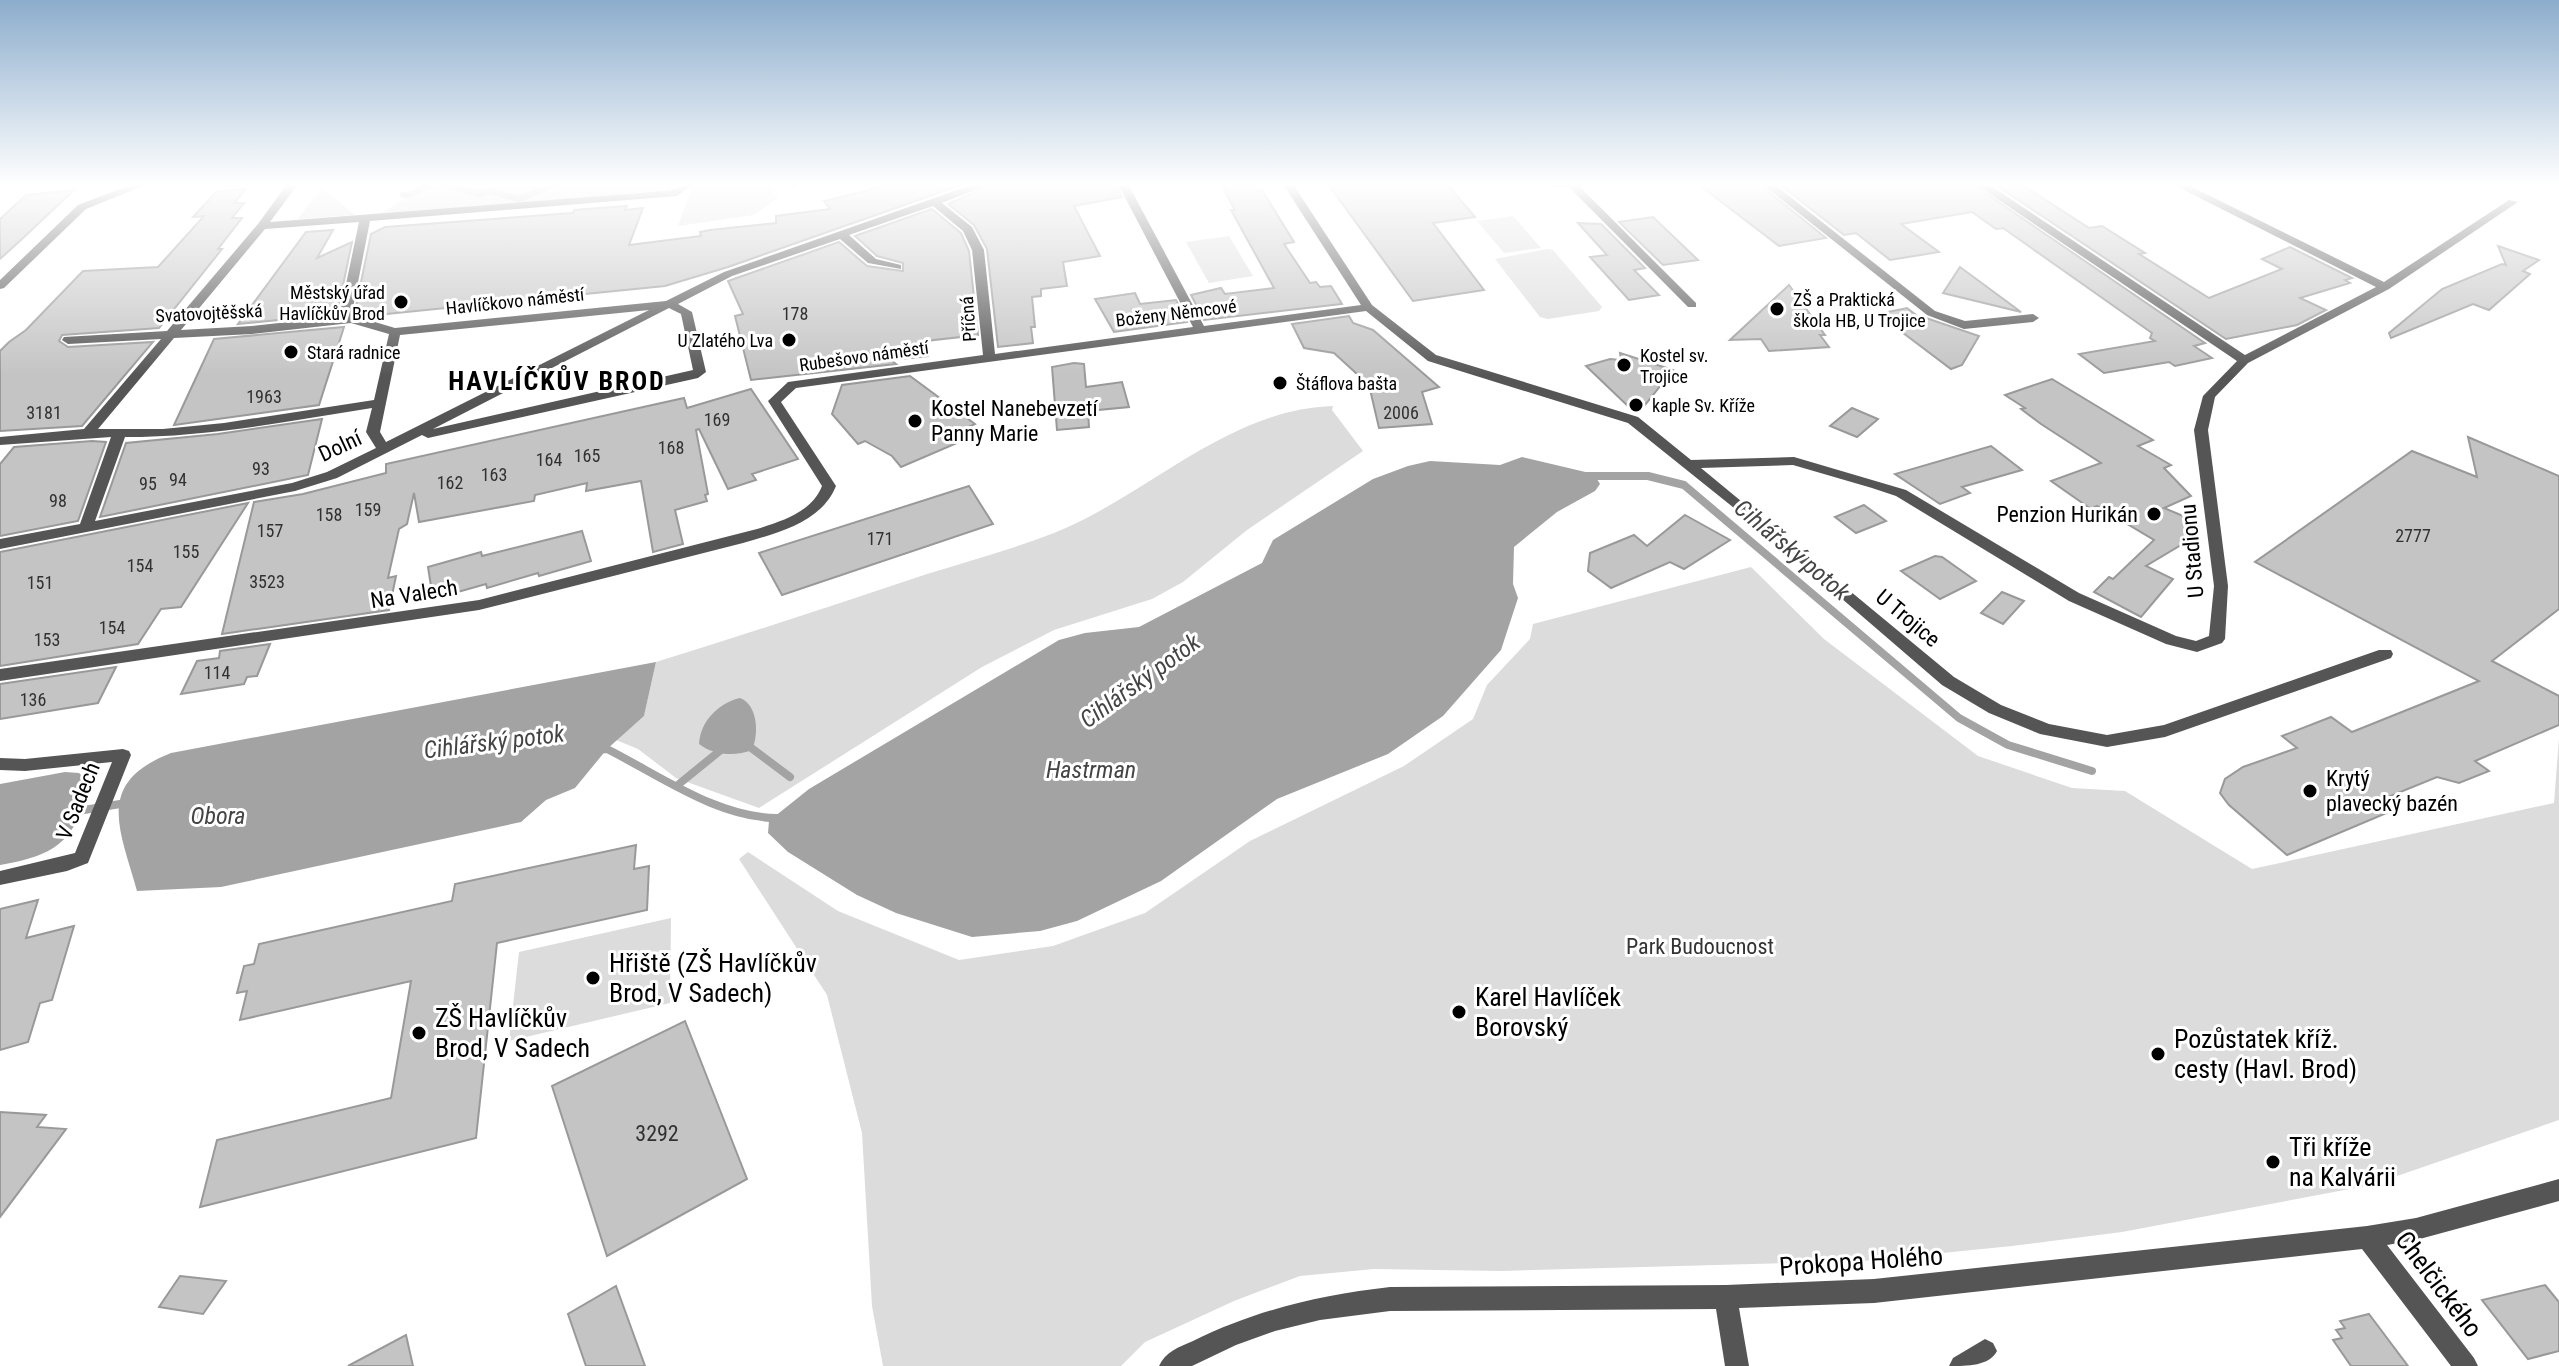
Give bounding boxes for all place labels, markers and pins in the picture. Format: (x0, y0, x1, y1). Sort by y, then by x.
place label: Městský úřad Havlíčkův Brod (279, 282, 385, 324)
place label: ZŠ a Praktická škola HB, U Trojice (1793, 289, 1926, 331)
marker: Městský úřad Havlíčkův Brod (392, 293, 410, 311)
marker: ZŠ a Praktická škola HB, U Trojice (1768, 300, 1786, 318)
place label: U Zlatého Lva (677, 330, 773, 351)
marker: U Zlatého Lva (780, 331, 798, 349)
place label: Stará radnice (307, 342, 400, 363)
marker: Stará radnice (282, 343, 300, 361)
place label: Kostel sv. Trojice (1640, 345, 1709, 387)
marker: Kostel sv. Trojice (1615, 356, 1633, 374)
place label: Štáflova bašta (1296, 373, 1397, 394)
marker: Štáflova bašta (1271, 374, 1289, 392)
place label: kaple Sv. Kříže (1652, 395, 1755, 416)
place label: Kostel Nanebevzetí Panny Marie (931, 396, 1099, 446)
marker: kaple Sv. Kříže (1627, 396, 1645, 414)
marker: Kostel Nanebevzetí Panny Marie (906, 412, 924, 430)
place label: Penzion Hurikán (1996, 502, 2138, 527)
marker: Penzion Hurikán (2145, 505, 2163, 523)
place label: Krytý plavecký bazén (2326, 766, 2458, 816)
marker: Krytý plavecký bazén (2301, 782, 2319, 800)
place label: Hřiště (ZŠ Havlíčkův Brod, V Sadech) (609, 948, 817, 1008)
marker: Hřiště (ZŠ Havlíčkův Brod, V Sadech) (584, 969, 602, 987)
place label: Karel Havlíček Borovský (1475, 982, 1621, 1042)
place label: ZŠ Havlíčkův Brod, V Sadech (435, 1003, 590, 1063)
marker: Karel Havlíček Borovský (1450, 1003, 1468, 1021)
marker: ZŠ Havlíčkův Brod, V Sadech (410, 1024, 428, 1042)
place label: Pozůstatek kříž. cesty (Havl. Brod) (2174, 1024, 2357, 1084)
marker: Pozůstatek kříž. cesty (Havl. Brod) (2149, 1045, 2167, 1063)
place label: Tři kříže na Kalvárii (2289, 1132, 2396, 1192)
marker: Tři kříže na Kalvárii (2264, 1153, 2282, 1171)

